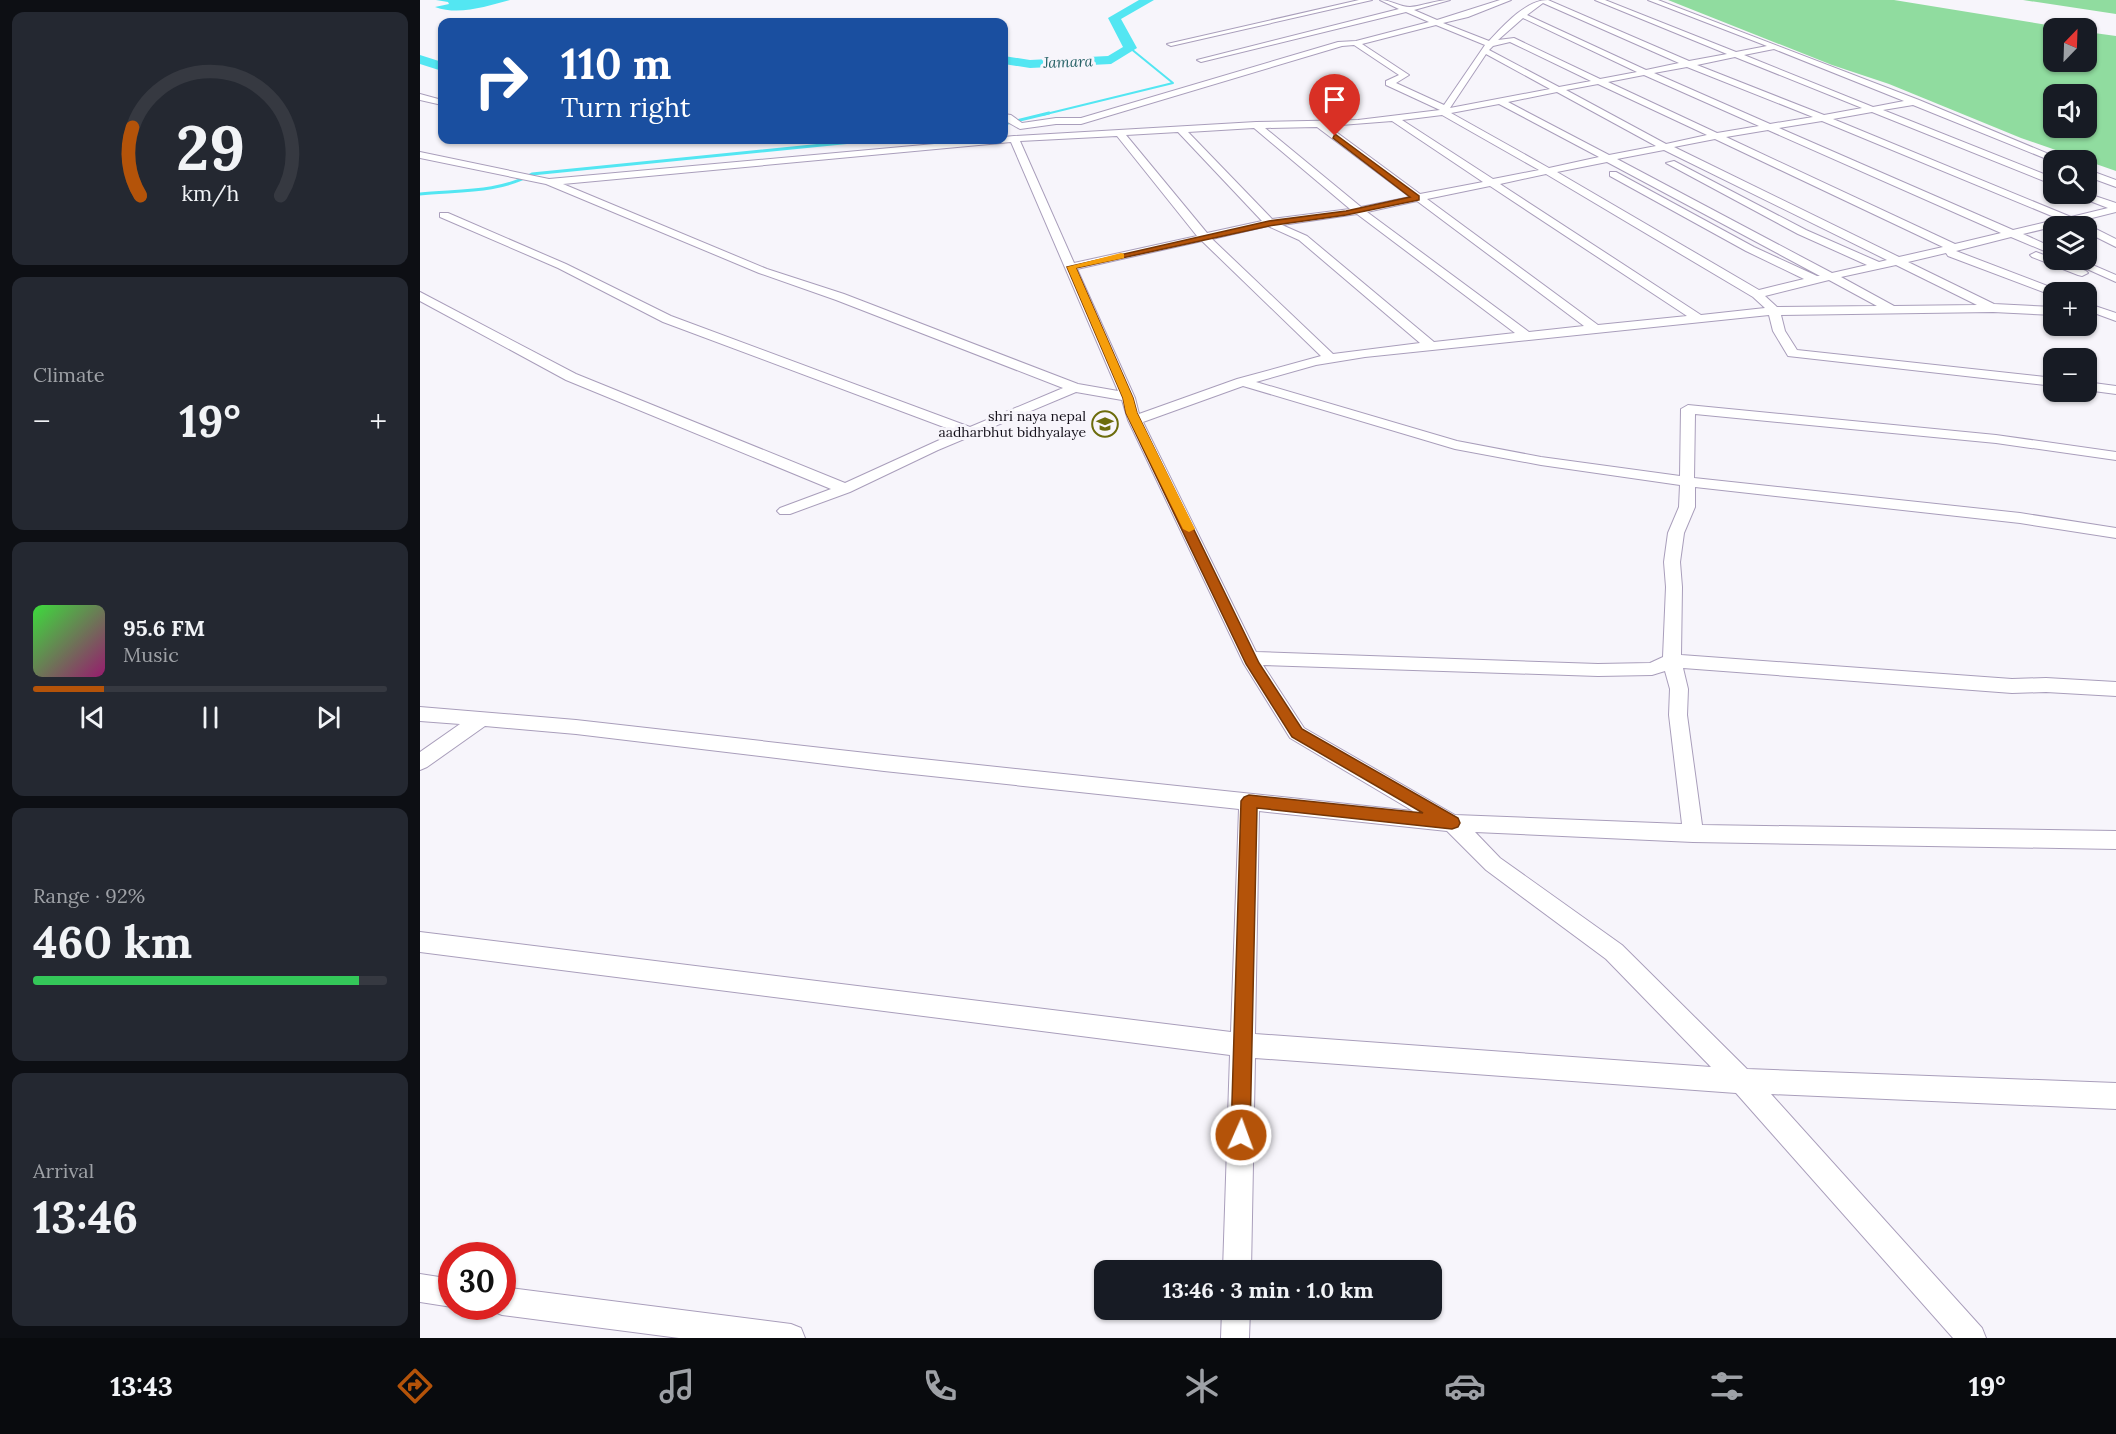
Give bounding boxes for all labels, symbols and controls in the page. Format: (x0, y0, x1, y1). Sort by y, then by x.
north arrow (2043, 18, 2097, 72)
map controls (2043, 18, 2097, 402)
text: 110 m (561, 37, 672, 91)
icon: right (462, 42, 540, 120)
water label: Jamara (1042, 51, 1094, 72)
pin (1309, 74, 1360, 136)
icon: arrive (1318, 83, 1351, 116)
button: sound (2043, 84, 2097, 138)
text: Turn right (561, 90, 690, 124)
text: 29 (175, 107, 245, 187)
button: search (2043, 150, 2097, 204)
text: km/h (181, 179, 239, 207)
button: layers (2043, 216, 2097, 270)
button: + (2043, 282, 2097, 336)
button: − (2043, 348, 2097, 402)
text: Climate (33, 362, 105, 387)
text: 19° (179, 392, 241, 449)
text: − (33, 400, 51, 442)
text: + (369, 400, 387, 442)
place label: shri naya nepal aadharbhut bidhyalaye (938, 407, 1086, 441)
school or university icon: shri naya nepal aadharbhut bidhyalaye (1090, 409, 1120, 439)
text: 95.6 FM (123, 614, 205, 642)
text: Music (123, 642, 179, 667)
icon: previous (76, 701, 109, 734)
icon: pause (194, 701, 227, 734)
icon: next (312, 701, 345, 734)
text: Range · 92% (33, 883, 145, 908)
text: 460 km (33, 913, 192, 970)
position arrow (1209, 1103, 1273, 1167)
text: Arrival (33, 1158, 94, 1183)
text: 13:46 (33, 1188, 138, 1245)
speed limit sign: 30 (438, 1242, 516, 1320)
text: 13:46 · 3 min · 1.0 km (1163, 1276, 1373, 1304)
icon: directions (394, 1365, 436, 1407)
icon: music (656, 1365, 698, 1407)
icon: phone (919, 1365, 961, 1407)
icon: climate (1181, 1365, 1223, 1407)
icon: car (1444, 1365, 1486, 1407)
icon: filters (1706, 1365, 1748, 1407)
text: 13:43 (110, 1369, 173, 1403)
text: 19° (1969, 1369, 2006, 1403)

